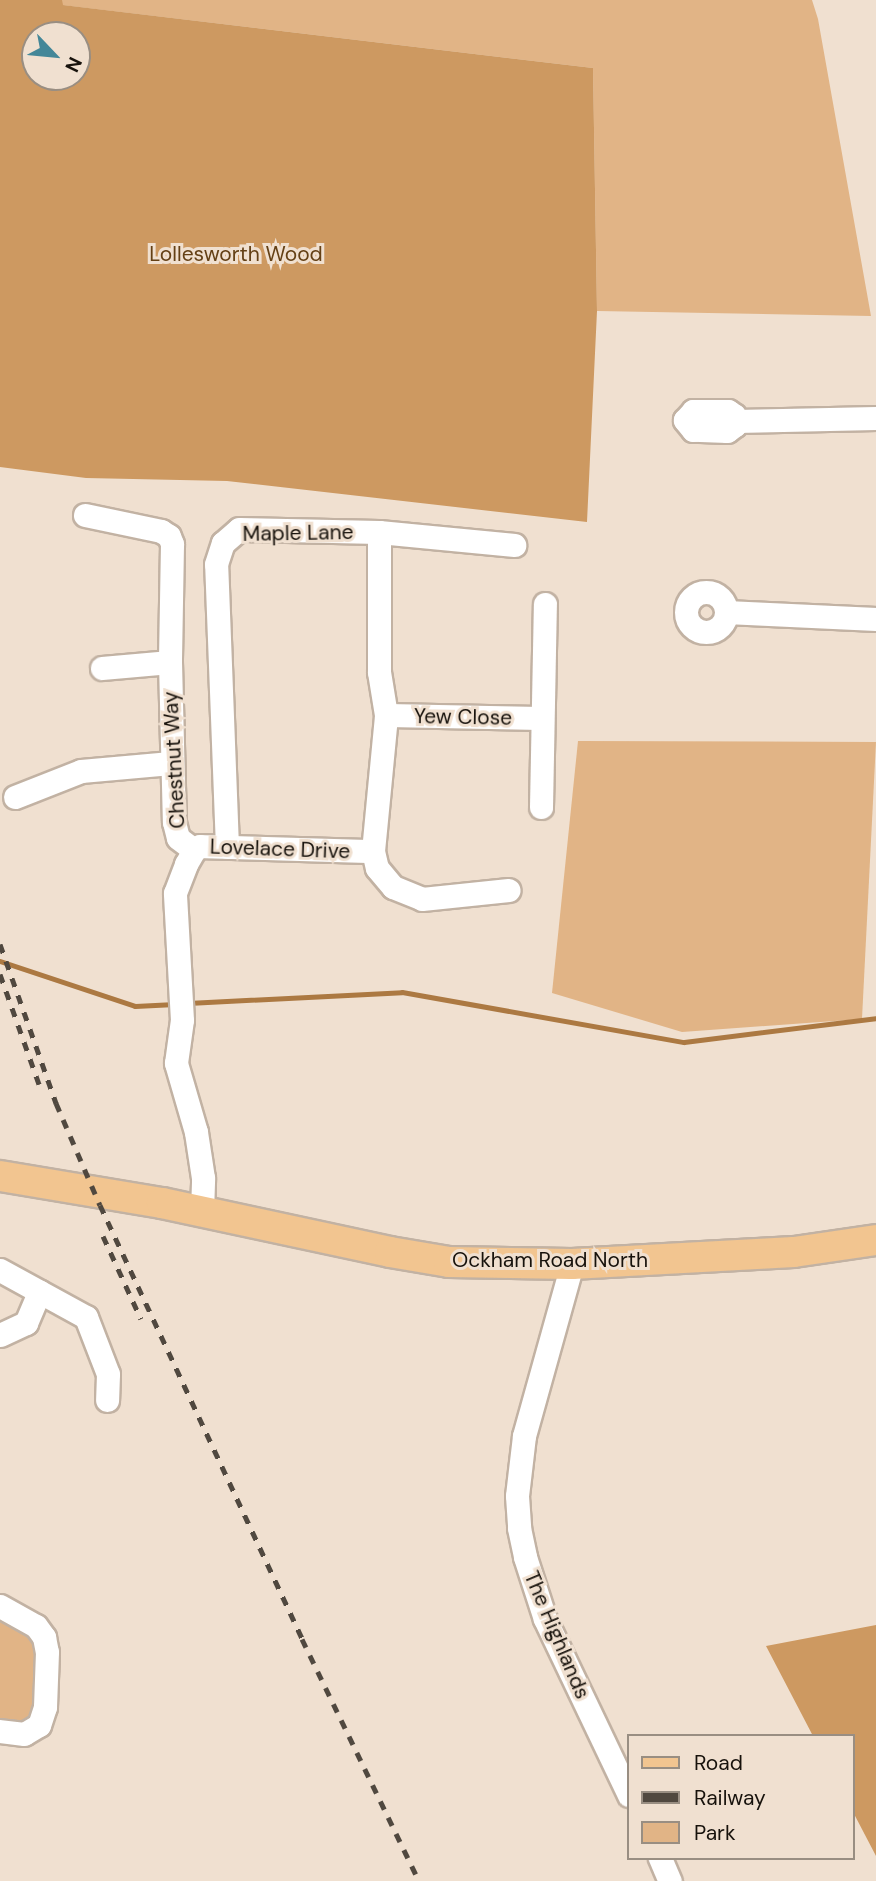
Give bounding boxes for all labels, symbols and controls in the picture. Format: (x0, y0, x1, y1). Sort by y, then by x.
north arrow (21, 21, 91, 91)
text: N (59, 53, 88, 76)
park label: Lollesworth Wood (149, 241, 323, 267)
street label: Maple Lane (242, 519, 354, 547)
street label: Chestnut Way (158, 691, 190, 829)
street label: Yew Close (414, 704, 512, 730)
street label: Lovelace Drive (209, 834, 351, 864)
street label: Ockham Road North (452, 1247, 648, 1273)
street label: The Highlands (519, 1567, 595, 1703)
legend (628, 1734, 855, 1860)
text: Road (694, 1749, 743, 1777)
text: Railway (694, 1784, 766, 1812)
text: Park (694, 1819, 735, 1847)

